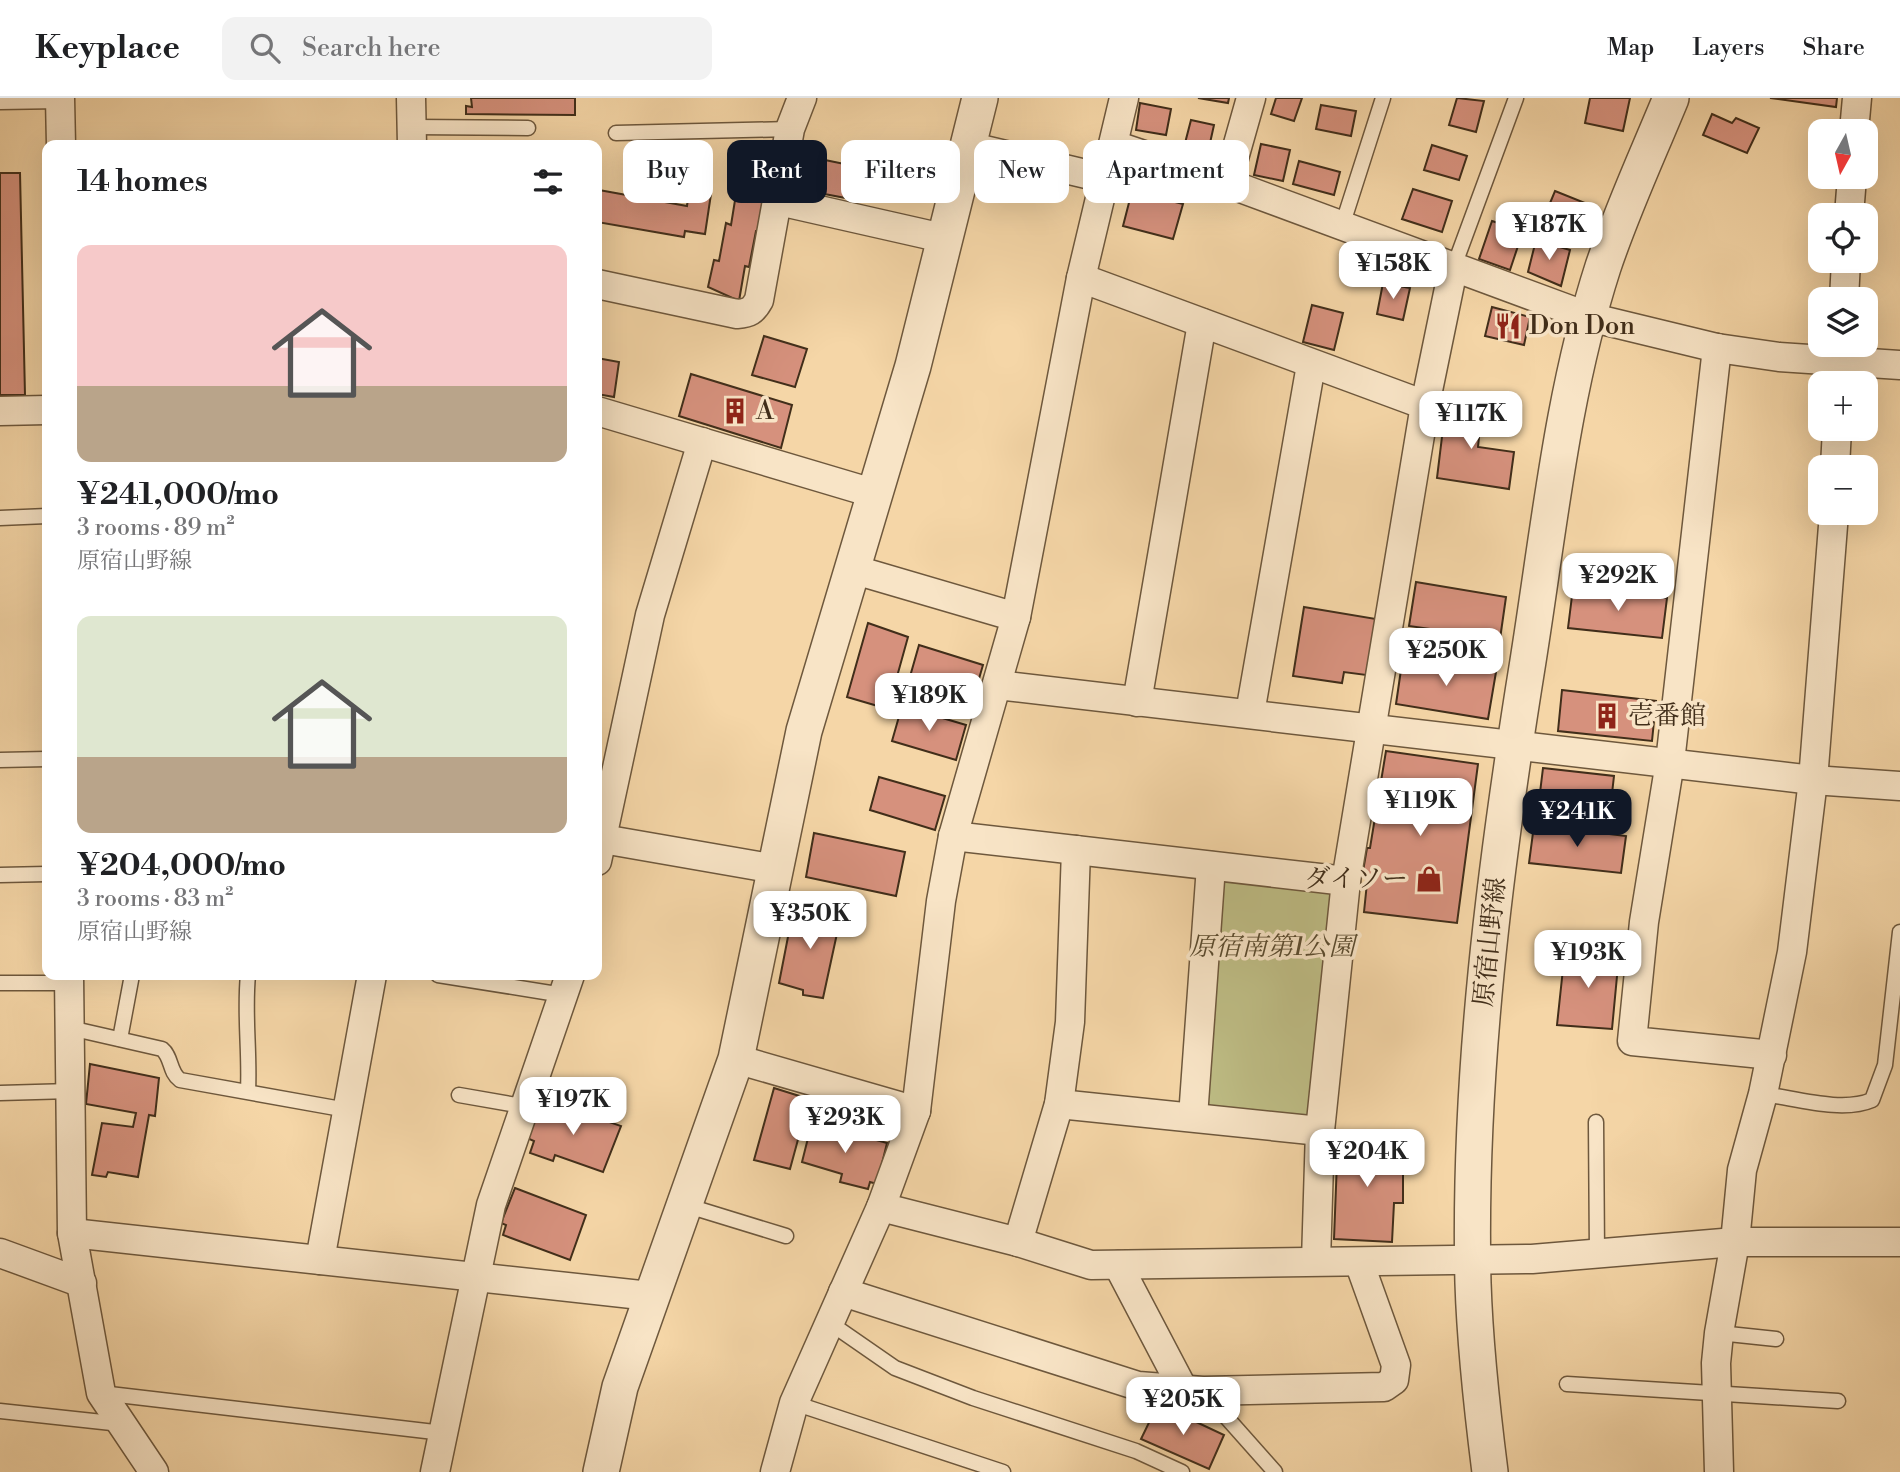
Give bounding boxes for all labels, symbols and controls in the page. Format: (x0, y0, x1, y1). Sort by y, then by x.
search box (222, 17, 712, 80)
text: Keyplace (35, 28, 180, 69)
icon: search (246, 29, 284, 67)
text: Search here (302, 32, 441, 64)
text: Map (1607, 33, 1654, 63)
text: Layers (1692, 33, 1764, 63)
text: Share (1802, 33, 1865, 63)
north arrow (1808, 119, 1878, 189)
map controls (1808, 119, 1878, 525)
chip: Buy (623, 140, 713, 203)
chip: Rent (727, 140, 827, 203)
chip: Filters (841, 140, 960, 203)
chip: New (974, 140, 1069, 203)
chip: Apartment (1083, 140, 1249, 203)
text: 14 homes (77, 163, 208, 201)
icon: filters (529, 163, 567, 201)
pin: ¥187K (1500, 202, 1598, 262)
button: locate (1808, 203, 1878, 273)
text: ¥187K (1512, 211, 1586, 239)
pin: ¥158K (1344, 242, 1442, 301)
text: ¥158K (1355, 250, 1431, 278)
button: layers (1808, 287, 1878, 357)
icon: home (259, 290, 385, 416)
place label: Don Don (1529, 310, 1635, 342)
restaurant icon: Don Don (1493, 311, 1523, 341)
button: + (1808, 371, 1878, 441)
pin: ¥117K (1422, 392, 1520, 451)
place label: A (755, 395, 775, 427)
building icon: A (720, 396, 750, 426)
text: ¥117K (1435, 400, 1507, 428)
button: − (1808, 455, 1878, 525)
text: ¥241,000/mo (77, 476, 279, 514)
text: 3 rooms · 89 m² (77, 514, 234, 542)
text: 原宿山野線 (77, 547, 192, 575)
pin: ¥292K (1569, 554, 1667, 613)
text: ¥292K (1578, 562, 1658, 590)
pin: ¥250K (1397, 628, 1495, 688)
text: ¥250K (1405, 637, 1487, 665)
icon: home (259, 661, 385, 787)
pin: ¥189K (880, 674, 978, 733)
text: ¥189K (891, 682, 967, 710)
place label: 壱番館 (1628, 700, 1706, 732)
building icon: 壱番館 (1592, 701, 1622, 731)
pin: ¥119K (1371, 778, 1469, 838)
text: ¥119K (1383, 787, 1457, 815)
pin: ¥241K (1528, 790, 1626, 849)
text: ¥241K (1538, 798, 1616, 826)
text: ¥204,000/mo (77, 847, 286, 885)
place label: ダイソー (1305, 863, 1408, 895)
shop icon: ダイソー (1414, 864, 1444, 894)
street label: 原宿山野線 (1467, 876, 1513, 1008)
text: 3 rooms · 83 m² (77, 885, 233, 913)
pin: ¥350K (761, 892, 859, 951)
text: ¥350K (769, 900, 851, 928)
text: 原宿山野線 (77, 918, 192, 946)
pin: ¥193K (1539, 930, 1637, 990)
park label: 原宿南第1公園 (1189, 931, 1359, 963)
text: ¥193K (1550, 939, 1626, 967)
pin: ¥197K (524, 1077, 622, 1137)
text: ¥197K (535, 1086, 611, 1114)
pin: ¥293K (796, 1096, 894, 1155)
text: ¥293K (806, 1104, 884, 1132)
pin: ¥204K (1318, 1130, 1416, 1189)
text: ¥204K (1326, 1138, 1408, 1166)
pin: ¥205K (1134, 1378, 1232, 1437)
text: ¥205K (1142, 1386, 1224, 1414)

